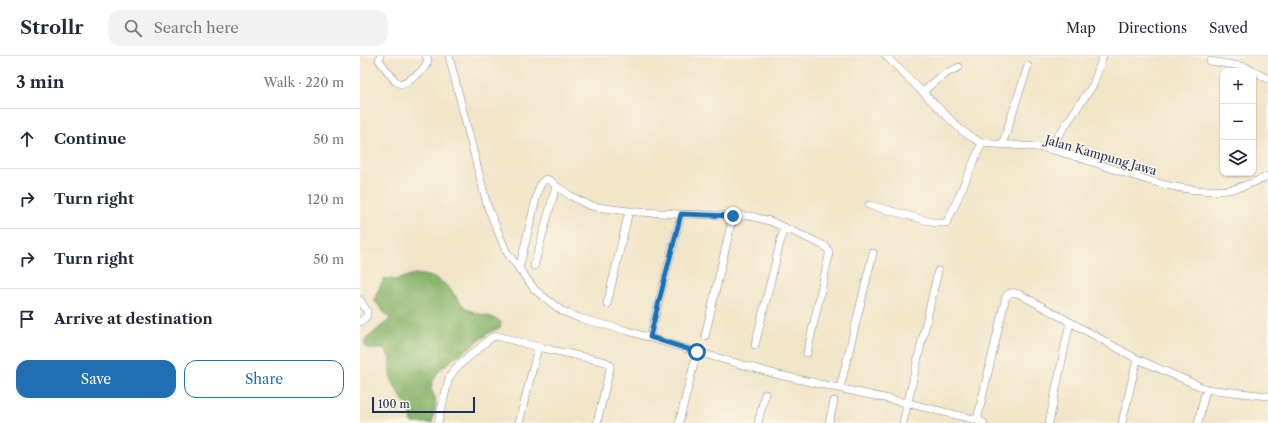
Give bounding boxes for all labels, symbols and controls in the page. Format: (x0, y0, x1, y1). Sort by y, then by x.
search box (108, 10, 388, 46)
text: Strollr (20, 16, 84, 39)
icon: search (122, 17, 144, 39)
text: Search here (154, 18, 239, 37)
text: Map (1066, 19, 1096, 37)
text: Directions (1118, 19, 1187, 37)
text: Saved (1209, 19, 1248, 37)
map controls (1220, 68, 1256, 176)
button: + (1220, 68, 1256, 104)
text: 3 min (16, 72, 65, 92)
text: Walk · 220 m (264, 74, 344, 90)
button: − (1220, 104, 1256, 140)
icon: ahead (16, 128, 38, 150)
text: Continue (54, 129, 126, 148)
text: 50 m (313, 131, 344, 147)
street label: Jalan Kampung Jawa (1041, 131, 1159, 178)
button: layers (1220, 140, 1256, 176)
icon: right (16, 188, 38, 210)
text: Turn right (54, 189, 134, 208)
text: 120 m (307, 191, 344, 207)
route end (724, 207, 742, 225)
icon: right (16, 248, 38, 270)
text: Turn right (54, 249, 134, 268)
text: 50 m (313, 251, 344, 267)
icon: arrive (16, 308, 38, 330)
text: Arrive at destination (54, 309, 213, 328)
route start (688, 343, 706, 361)
button: Save (16, 360, 176, 398)
button: Share (184, 360, 344, 398)
scale bar (372, 395, 475, 414)
text: 100 m (378, 397, 410, 411)

